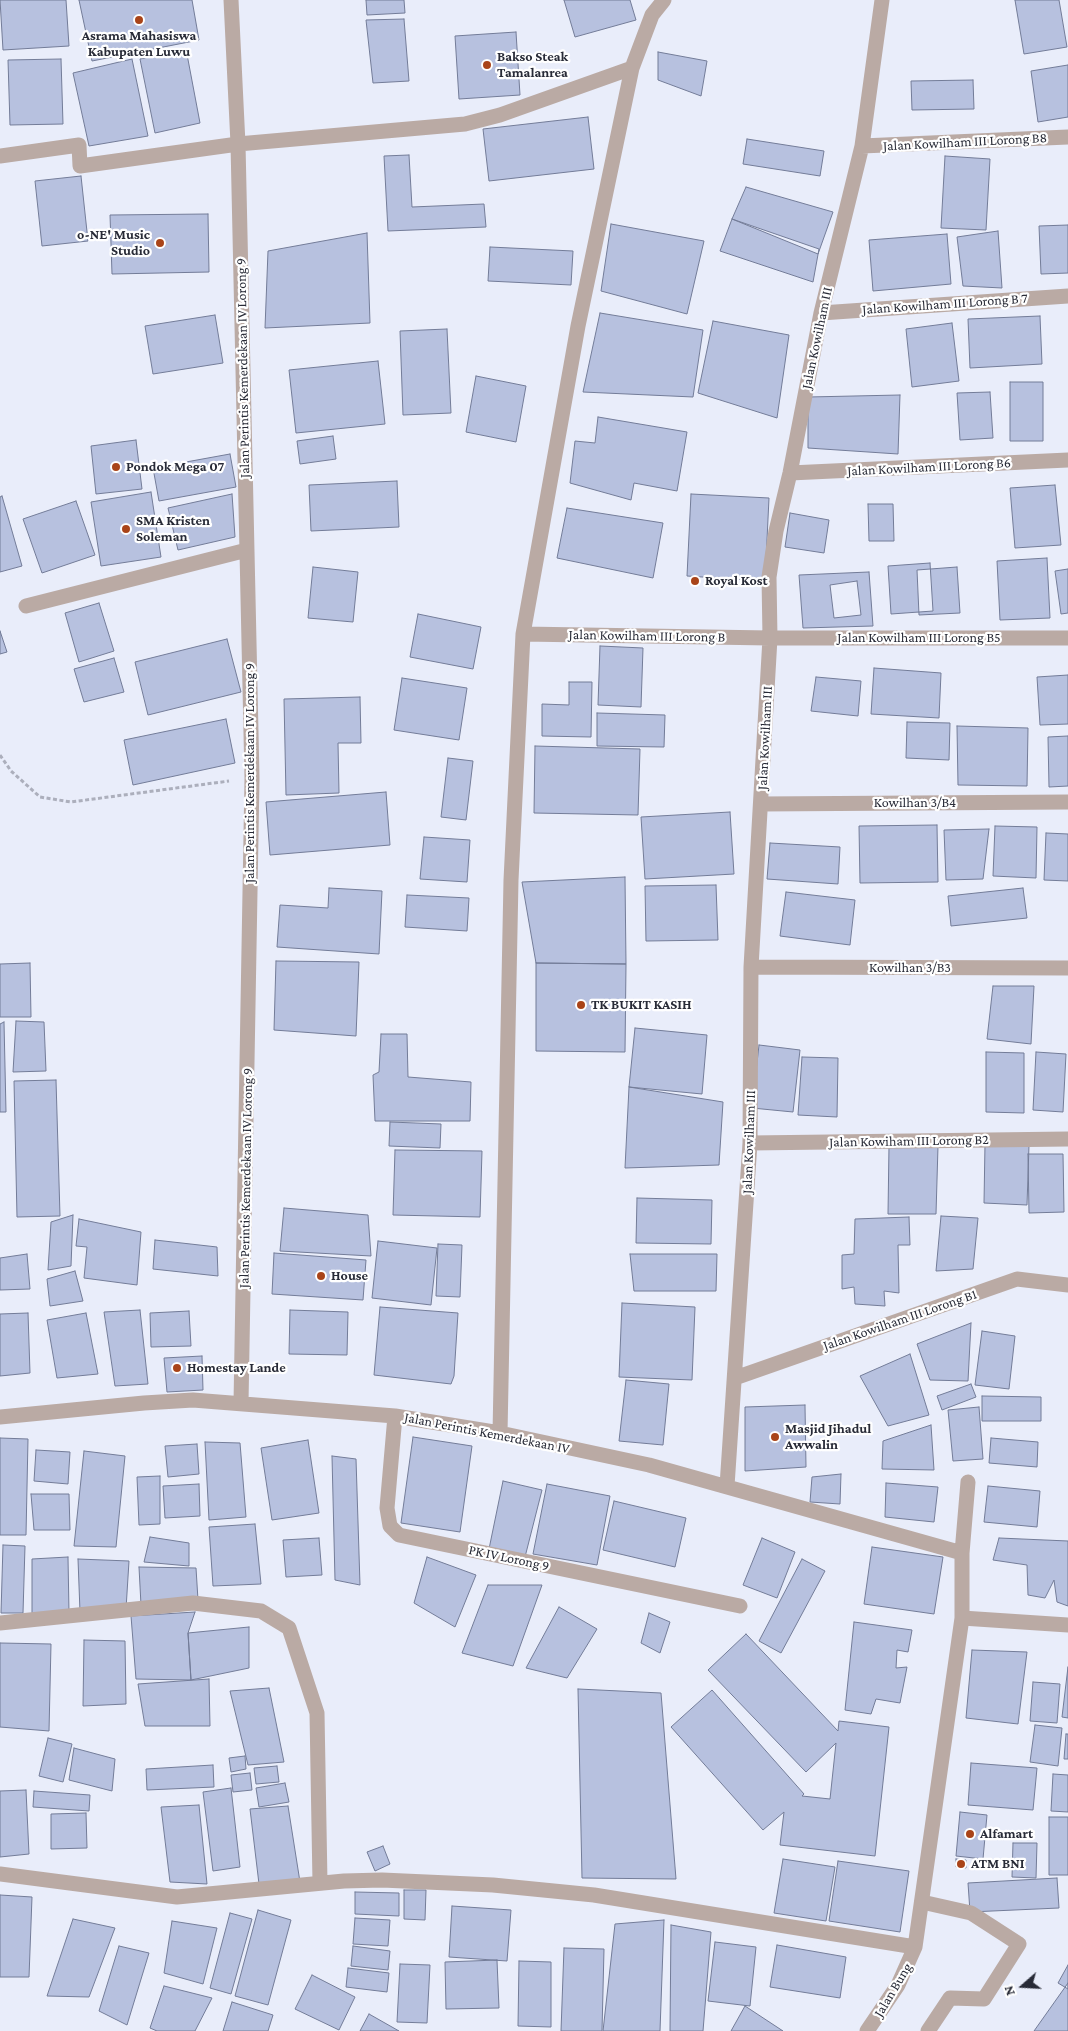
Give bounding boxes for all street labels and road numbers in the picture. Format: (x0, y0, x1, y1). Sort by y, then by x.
street label: Jalan Kowilham III Lorong B8 (883, 129, 1047, 155)
street label: Jalan Perintis Kemerdekaan IV Lorong 9 (233, 258, 253, 478)
street label: Jalan Kowilham III (798, 285, 836, 391)
street label: Jalan Kowilham III Lorong B 7 (862, 290, 1028, 318)
street label: Jalan Kowilham III Lorong B6 (847, 454, 1011, 480)
street label: Jalan Kowilham III Lorong B (569, 626, 725, 646)
street label: Jalan Kowilham III Lorong B5 (837, 630, 1001, 646)
street label: Jalan Perintis Kemerdekaan IV Lorong 9 (242, 663, 258, 883)
street label: Jalan Kowilham III (754, 686, 776, 790)
street label: Kowilhan 3/B4 (874, 795, 956, 811)
street label: Kowilhan 3/B3 (869, 960, 951, 976)
street label: Jalan Perintis Kemerdekaan IV Lorong 9 (236, 1068, 256, 1288)
street label: Jalan Kowilham III (739, 1090, 759, 1194)
street label: Jalan Kowiham III Lorong B2 (829, 1131, 989, 1151)
street label: Jalan Kowilham III Lorong B1 (821, 1286, 979, 1354)
street label: Jalan Perintis Kemerdekaan IV (403, 1409, 571, 1457)
street label: PK IV Lorong 9 (467, 1541, 551, 1575)
street label: Jalan Bung (870, 1960, 916, 2020)

